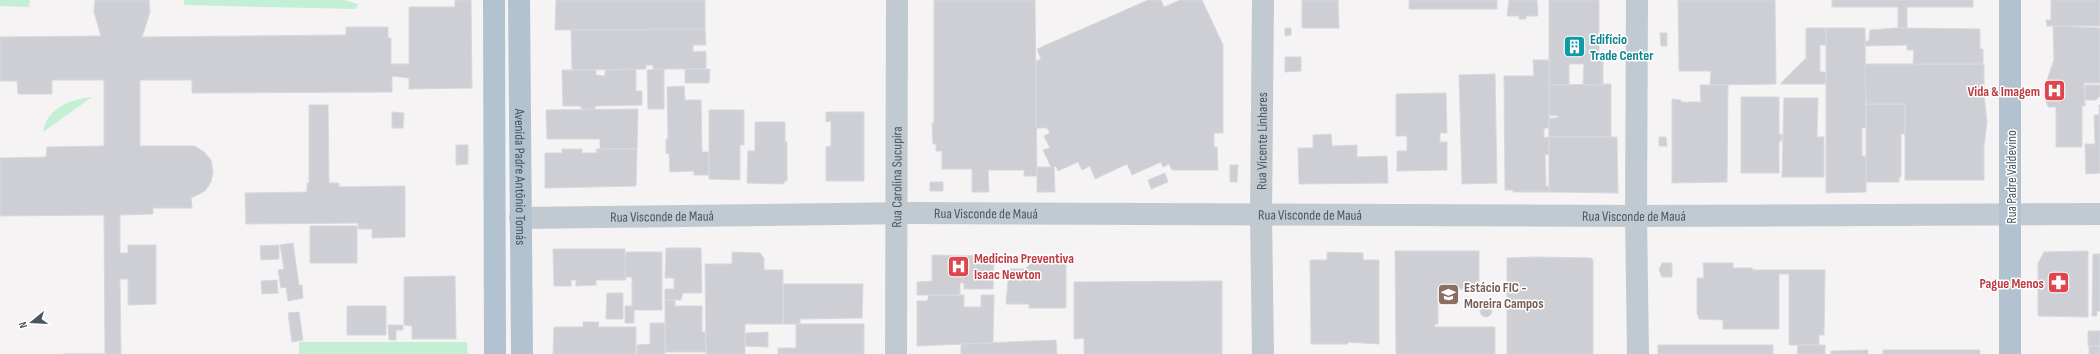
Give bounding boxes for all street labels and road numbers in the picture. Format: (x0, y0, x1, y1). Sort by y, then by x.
street label: Rua Vicente Linhares (1253, 92, 1271, 190)
street label: Avenida Padre Antônio Tomás (511, 108, 530, 245)
street label: Rua Carolina Sucupira (888, 126, 905, 228)
street label: Rua Padre Valdevino (2003, 130, 2020, 224)
street label: Rua Visconde de Mauá (934, 205, 1038, 222)
street label: Rua Visconde de Mauá (1258, 206, 1362, 223)
street label: Rua Visconde de Mauá (610, 207, 714, 225)
street label: Rua Visconde de Mauá (1582, 207, 1686, 225)

